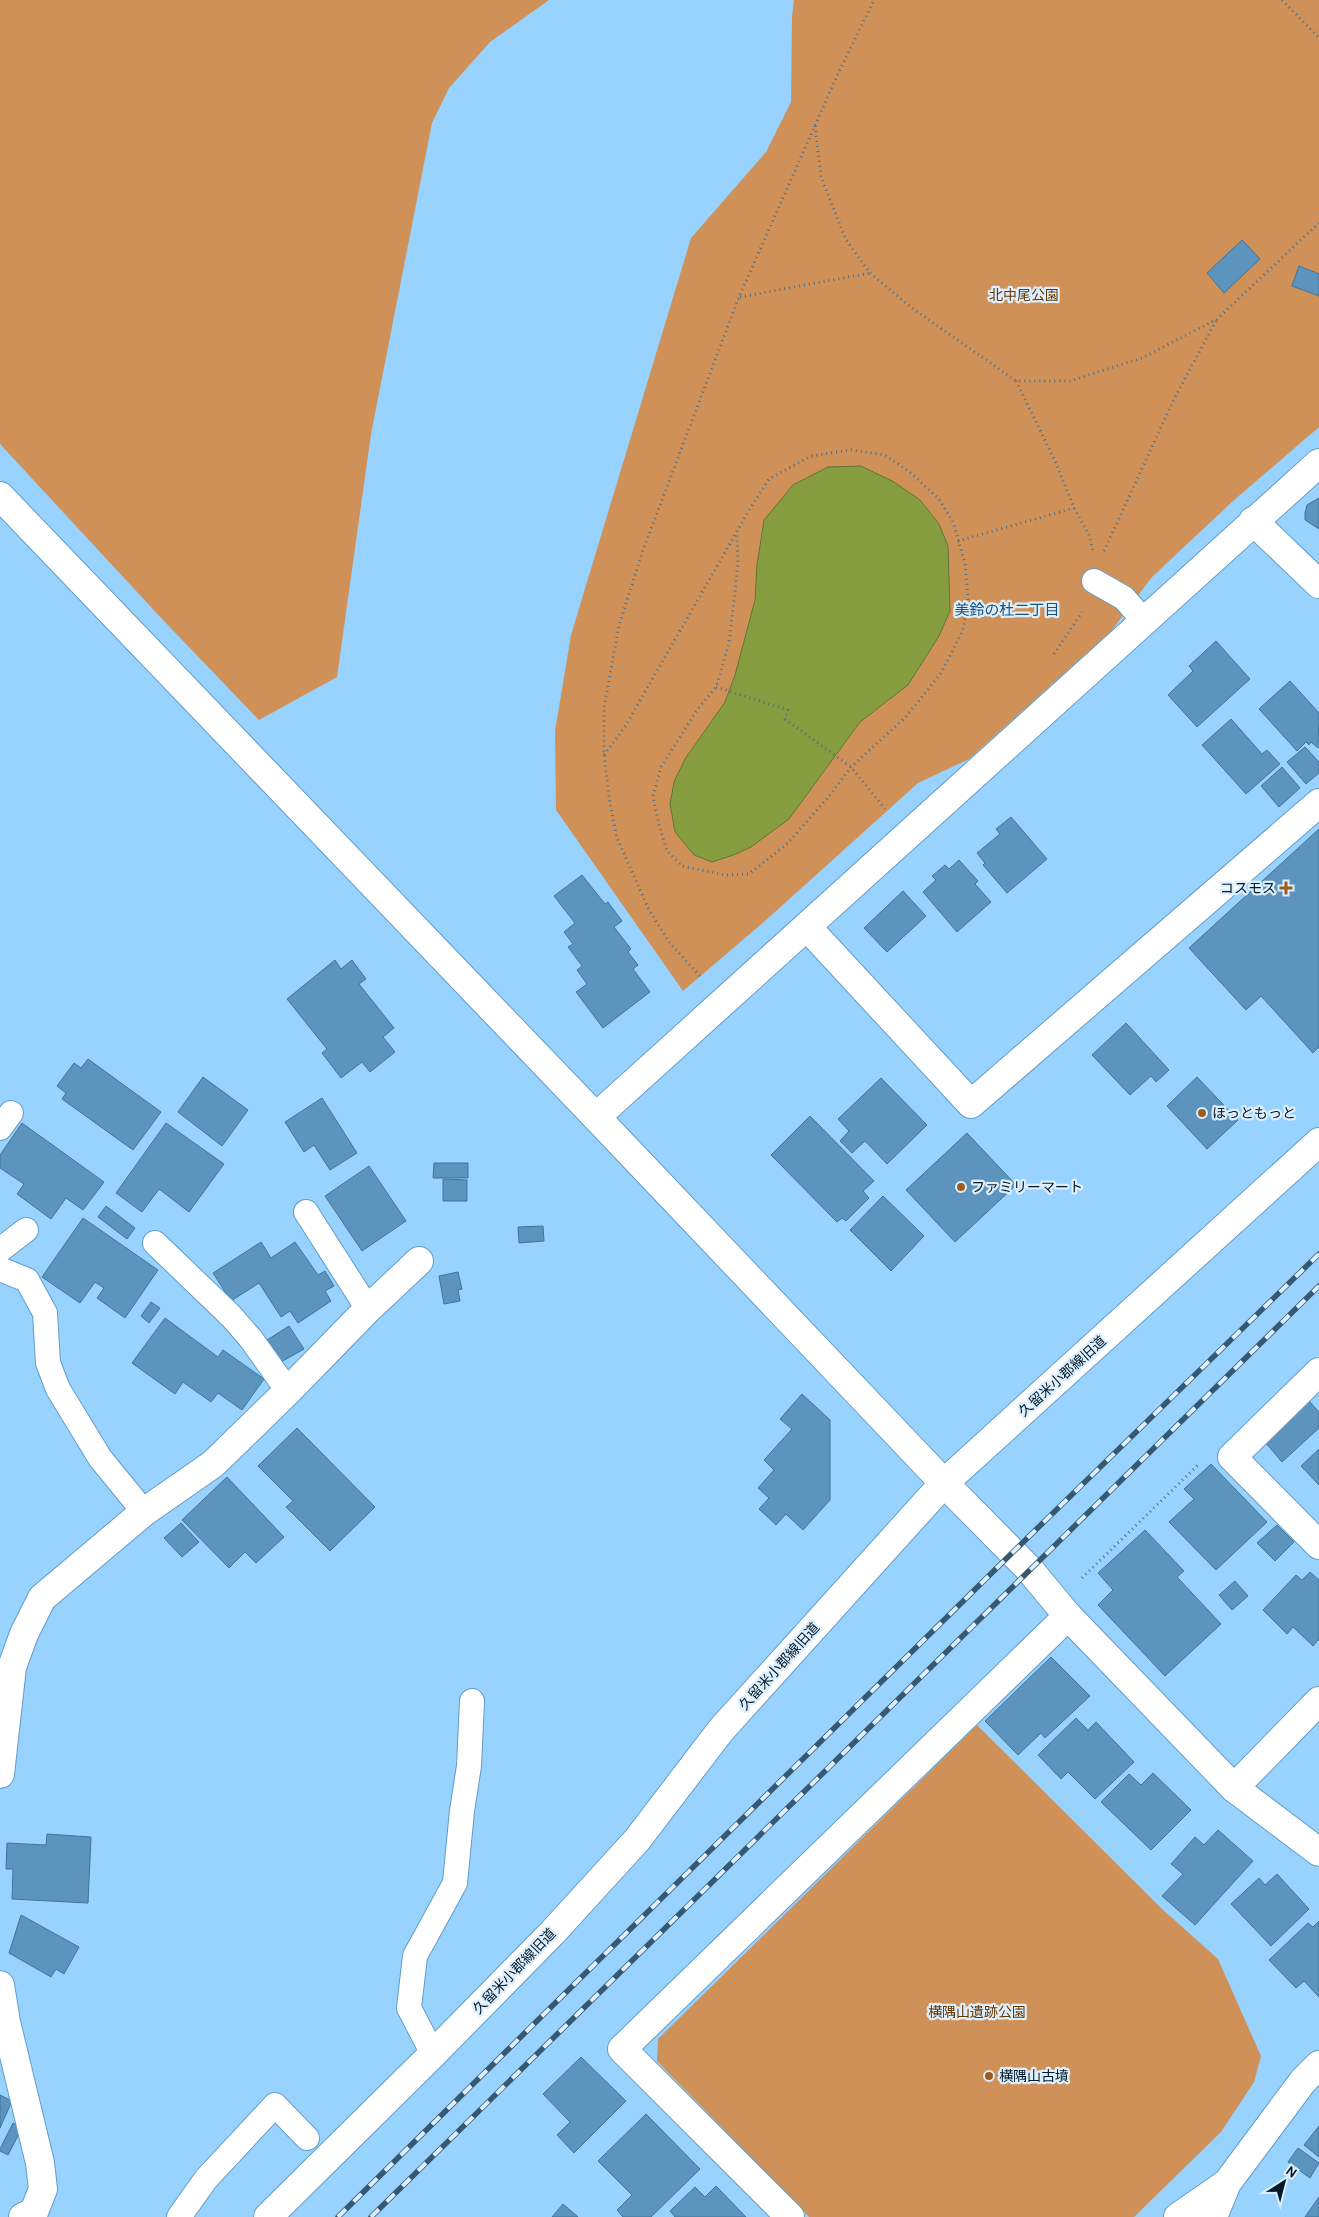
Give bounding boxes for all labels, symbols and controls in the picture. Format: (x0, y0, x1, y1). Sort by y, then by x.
park label: 北中尾公園 (989, 287, 1059, 304)
district label: 美鈴の杜二丁目 (954, 601, 1060, 619)
place label: コスモス (1220, 880, 1276, 897)
marker: コスモス (1280, 882, 1292, 894)
place label: ほっともっと (1212, 1105, 1296, 1122)
marker: ほっともっと (1196, 1107, 1208, 1119)
place label: ファミリーマート (971, 1179, 1083, 1196)
marker: ファミリーマート (955, 1181, 967, 1193)
street label: 久留米小郡線旧道 (1015, 1333, 1110, 1420)
street label: 久留米小郡線旧道 (736, 1619, 823, 1714)
street label: 久留米小郡線旧道 (469, 1925, 559, 2018)
park label: 横隅山遺跡公園 (928, 2004, 1026, 2021)
place label: 横隅山古墳 (999, 2068, 1069, 2085)
marker: 横隅山古墳 (983, 2070, 995, 2082)
north arrow (1259, 2157, 1309, 2207)
text: N (1282, 2162, 1300, 2182)

